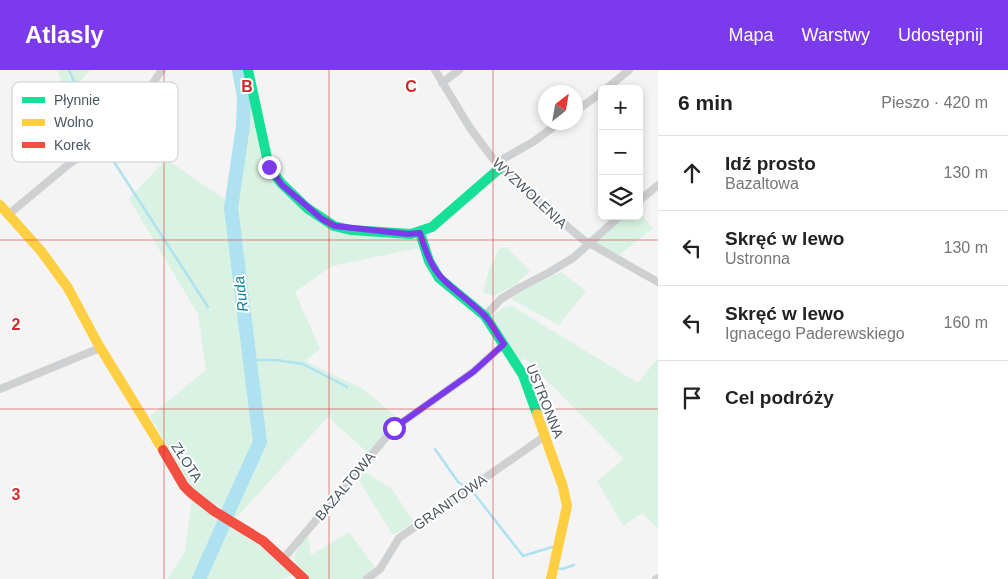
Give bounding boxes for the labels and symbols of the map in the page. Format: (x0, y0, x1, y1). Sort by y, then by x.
text: B (241, 78, 253, 95)
text: C (405, 78, 417, 95)
legend (12, 82, 178, 162)
north arrow (538, 85, 583, 130)
text: Płynnie (54, 92, 100, 108)
text: Wolno (54, 114, 94, 130)
text: Korek (54, 137, 92, 153)
street label: WYZWOLENIA (490, 155, 571, 232)
route end (258, 156, 281, 179)
water label: Ruda (230, 275, 251, 313)
text: 2 (12, 316, 21, 333)
street label: USTRONNA (523, 362, 567, 441)
route start (383, 417, 406, 440)
street label: ZŁOTA (168, 439, 206, 485)
street label: BAZALTOWA (312, 448, 379, 524)
street label: GRANITOWA (410, 471, 490, 533)
text: 3 (12, 486, 21, 503)

